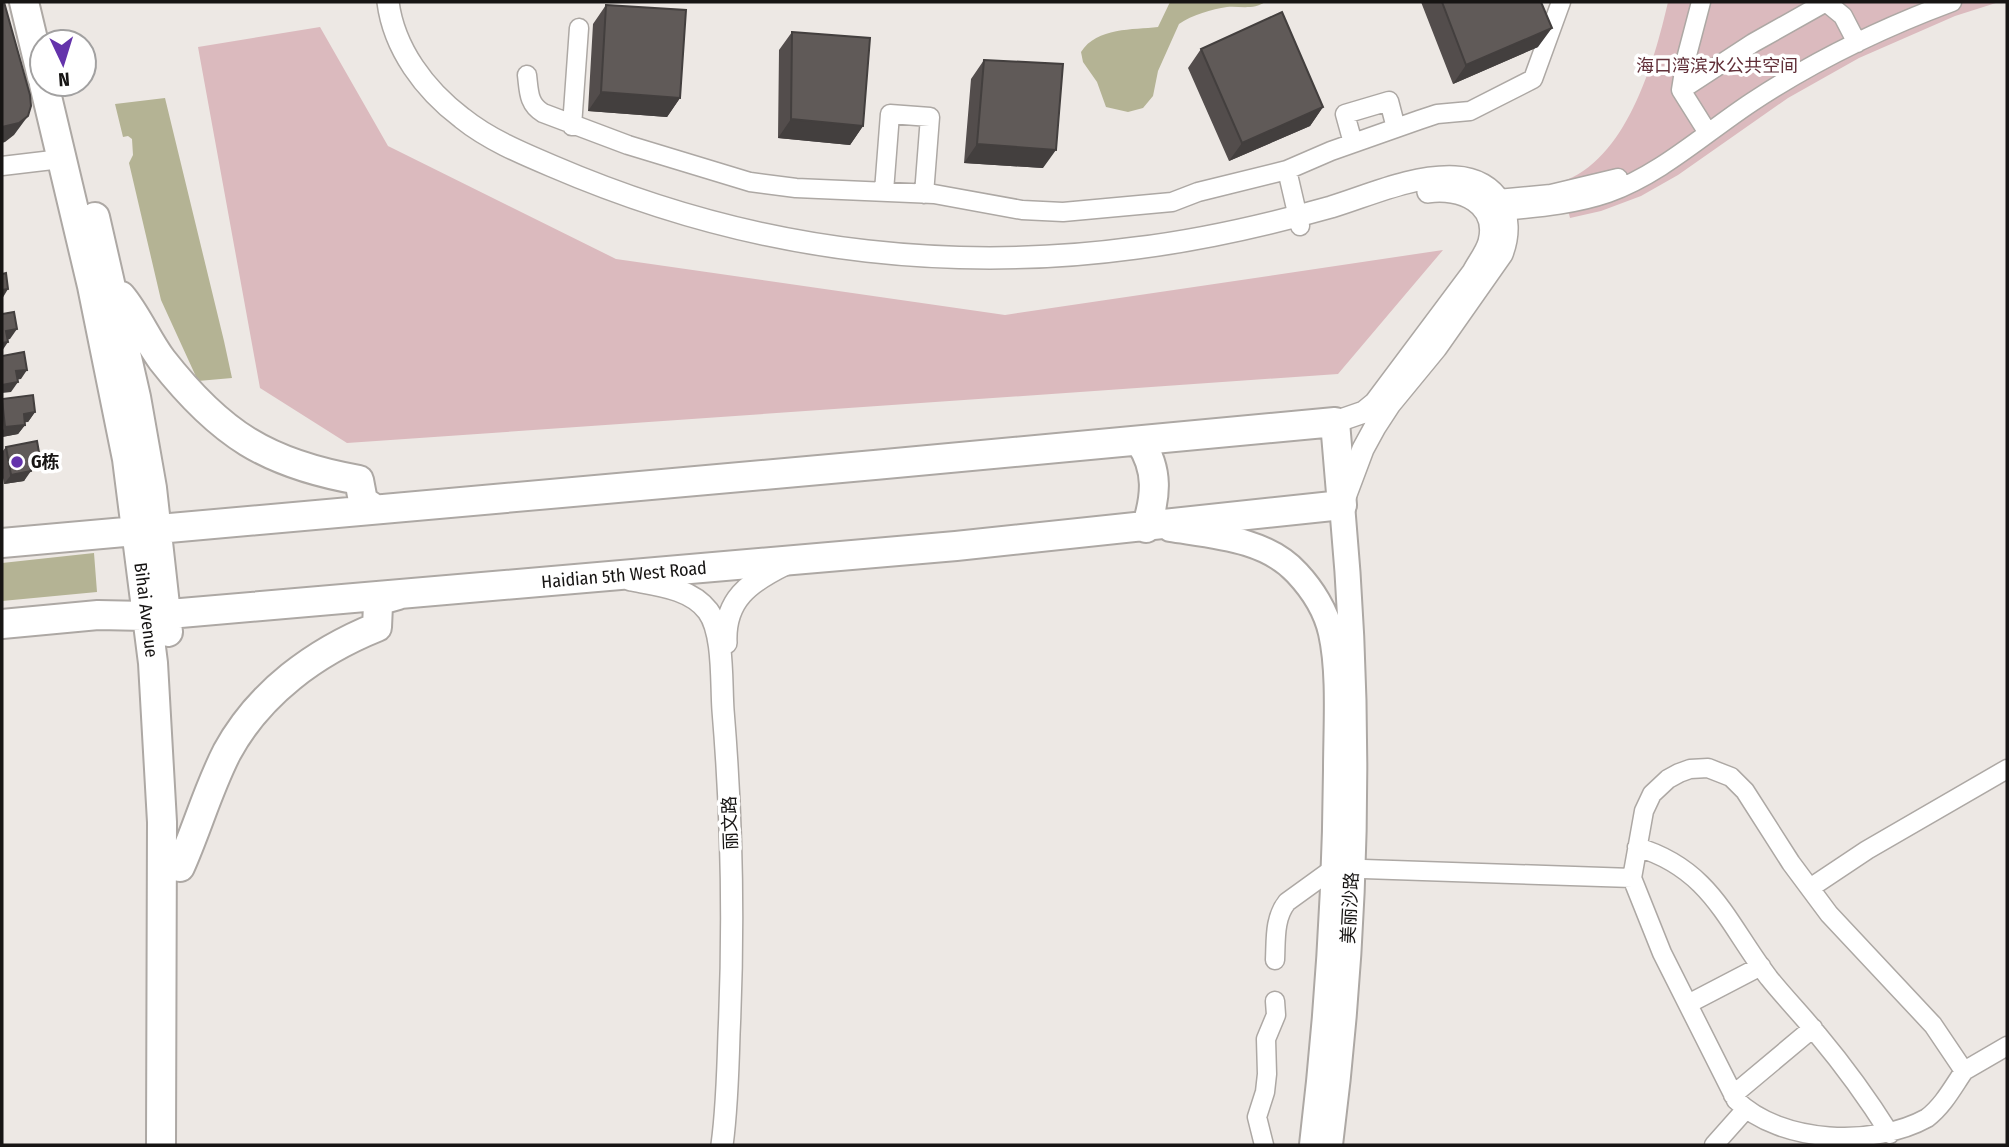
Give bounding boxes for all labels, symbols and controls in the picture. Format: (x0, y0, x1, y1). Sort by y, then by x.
north arrow (28, 28, 98, 98)
park label: 海口湾滨水公共空间 (1636, 55, 1798, 77)
text: N (58, 68, 71, 91)
place label: G栋 (31, 451, 60, 473)
marker: G栋 (9, 454, 25, 470)
street label: Haidian 5th West Road (540, 557, 708, 593)
street label: Bihai Avenue (129, 561, 163, 659)
street label: 丽文路 (718, 796, 742, 850)
street label: 美丽沙路 (1337, 871, 1363, 945)

